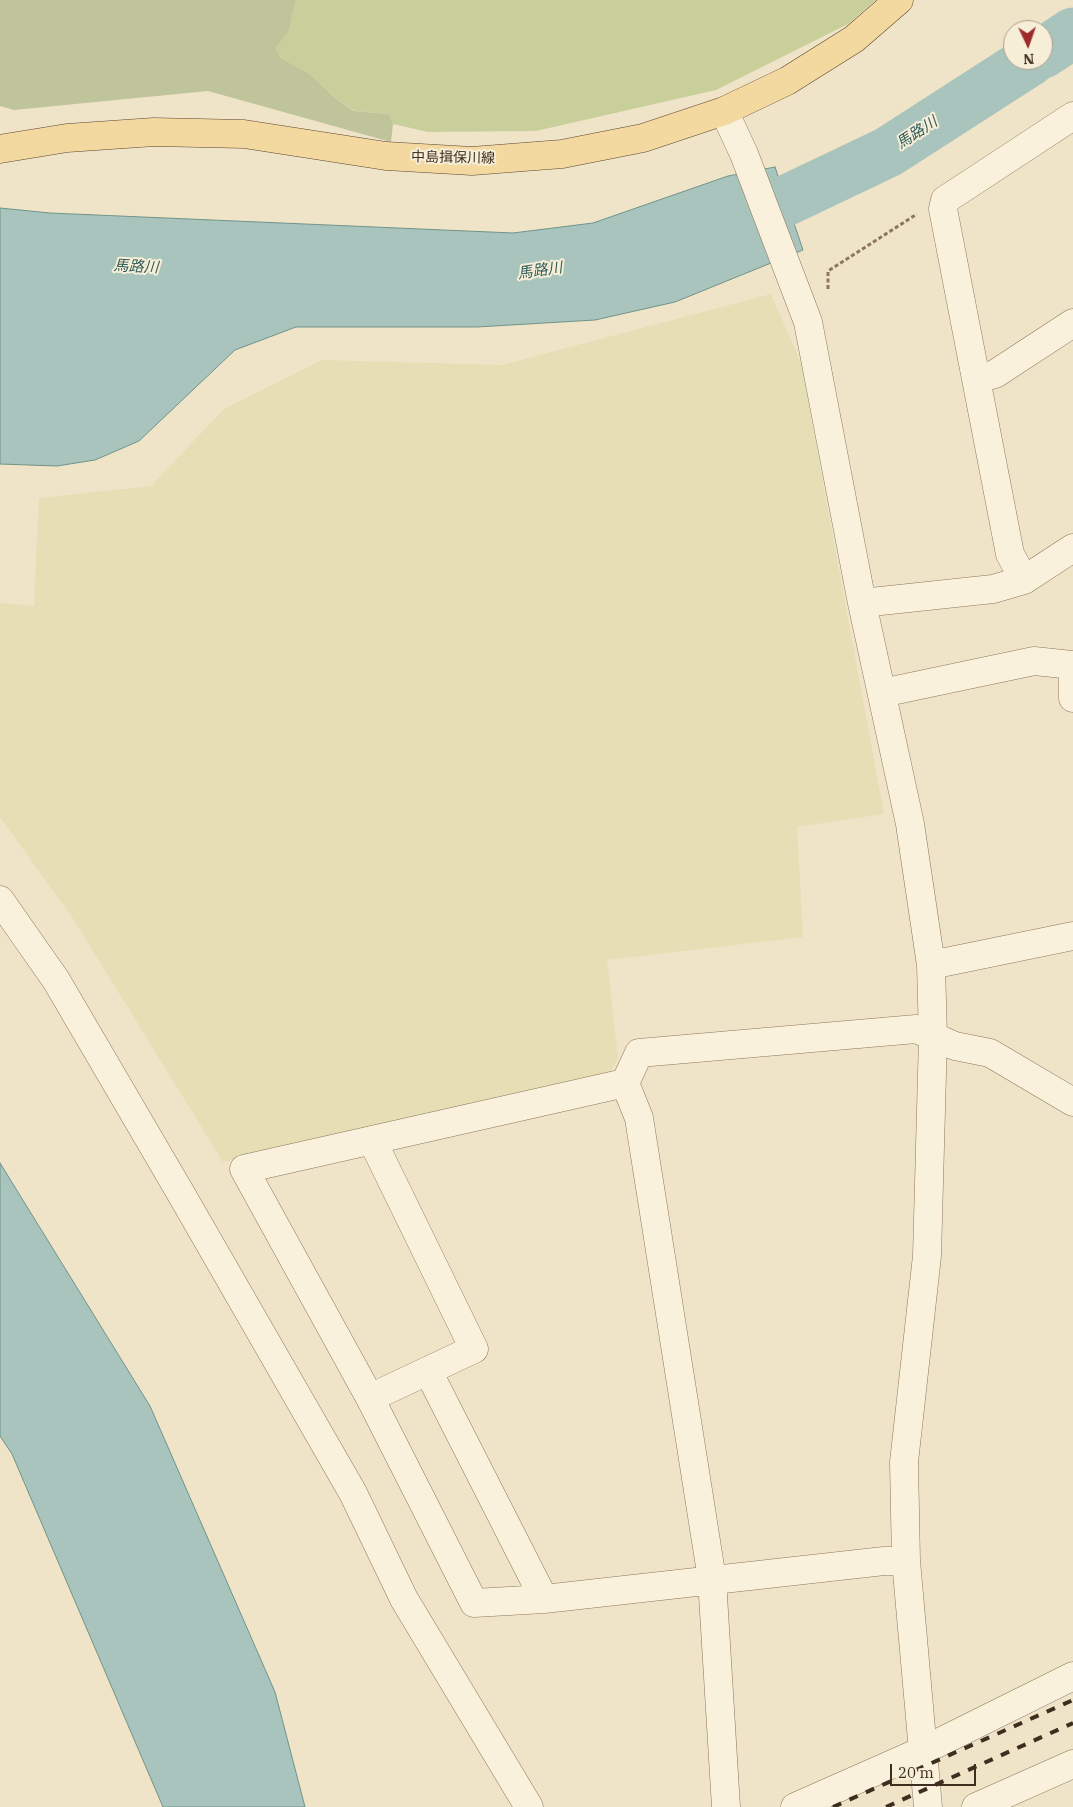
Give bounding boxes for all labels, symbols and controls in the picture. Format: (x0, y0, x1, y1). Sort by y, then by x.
north arrow (1003, 20, 1053, 70)
text: N (1023, 50, 1035, 68)
water label: 馬路川 (893, 113, 941, 153)
street label: 中島揖保川線 (411, 149, 495, 167)
water label: 馬路川 (113, 257, 159, 277)
water label: 馬路川 (516, 259, 564, 283)
scale bar (893, 1754, 979, 1786)
text: 20 m (898, 1763, 934, 1782)

